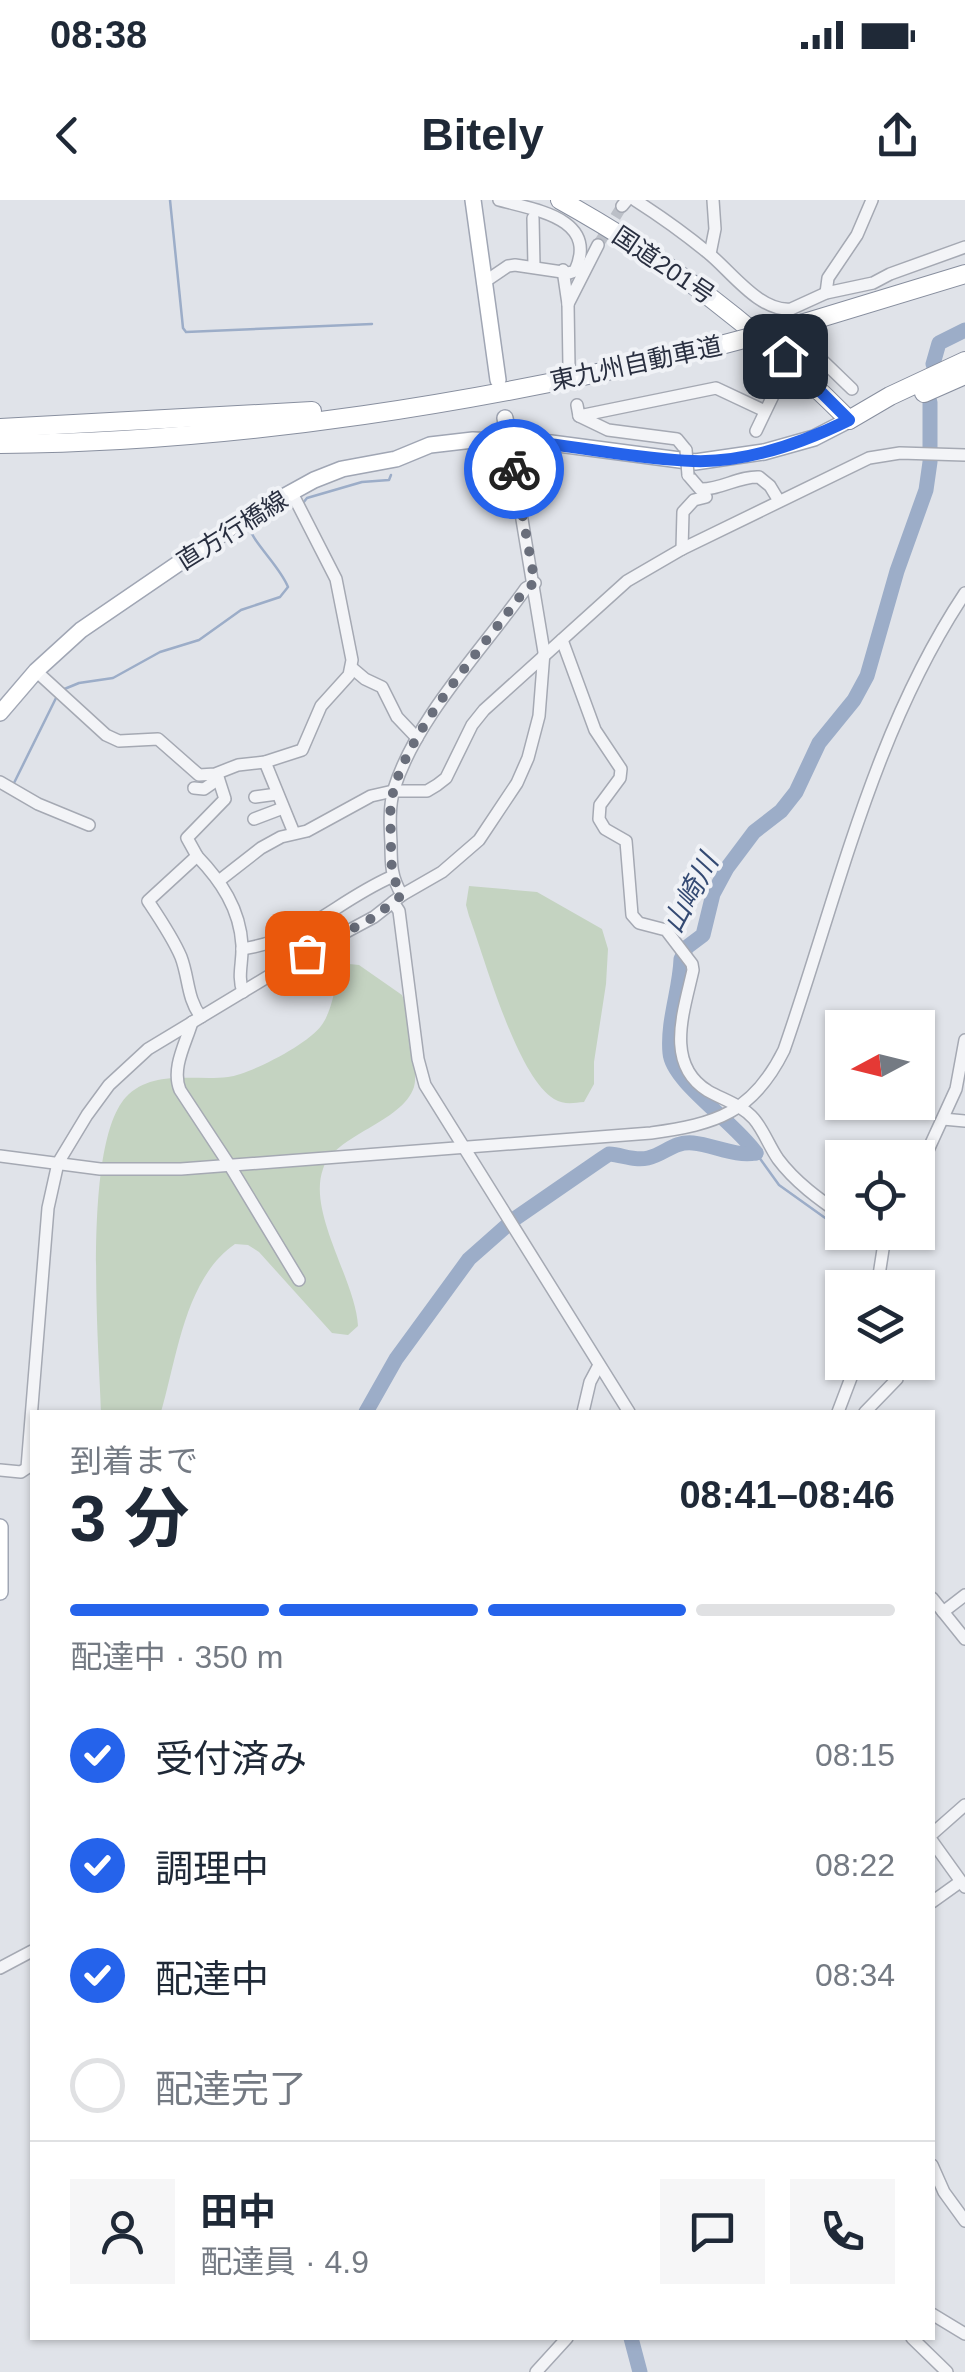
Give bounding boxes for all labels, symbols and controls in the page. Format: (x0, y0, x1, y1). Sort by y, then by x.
text: 08:38 (50, 14, 147, 56)
icon: back (40, 108, 95, 163)
icon: share (870, 108, 925, 163)
text: Bitely (421, 109, 544, 160)
street label: 国道201号 (608, 221, 720, 309)
pin (743, 314, 828, 399)
icon: home (758, 329, 813, 384)
street label: 東九州自動車道 (547, 331, 725, 395)
courier (464, 419, 564, 519)
icon: bike (487, 442, 542, 497)
street label: 直方行橋線 (172, 485, 292, 575)
water label: 山崎川 (657, 846, 725, 938)
pin (265, 911, 350, 996)
icon: bag (280, 926, 335, 981)
north arrow (825, 1010, 935, 1120)
map controls (825, 1010, 935, 1380)
button: locate (825, 1140, 935, 1250)
button: layers (825, 1270, 935, 1380)
text: 到着まで (70, 1443, 198, 1479)
text: 08:41–08:46 (679, 1474, 895, 1516)
text: 3 分 (70, 1482, 189, 1555)
text: 配達中 · 350 m (70, 1639, 283, 1675)
icon: check (70, 1728, 125, 1783)
text: 08:15 (815, 1737, 895, 1773)
text: 受付済み (155, 1738, 307, 1780)
icon: check (70, 1838, 125, 1893)
text: 08:22 (815, 1847, 895, 1883)
text: 調理中 (155, 1848, 269, 1890)
icon: check (70, 1948, 125, 2003)
text: 08:34 (815, 1957, 895, 1993)
text: 配達中 (155, 1958, 269, 2000)
text: 配達完了 (155, 2068, 307, 2110)
button: person (70, 2179, 175, 2284)
button: chat (660, 2179, 765, 2284)
button: phone (790, 2179, 895, 2284)
text: 田中 (200, 2191, 276, 2233)
text: 配達員 · 4.9 (200, 2244, 369, 2280)

